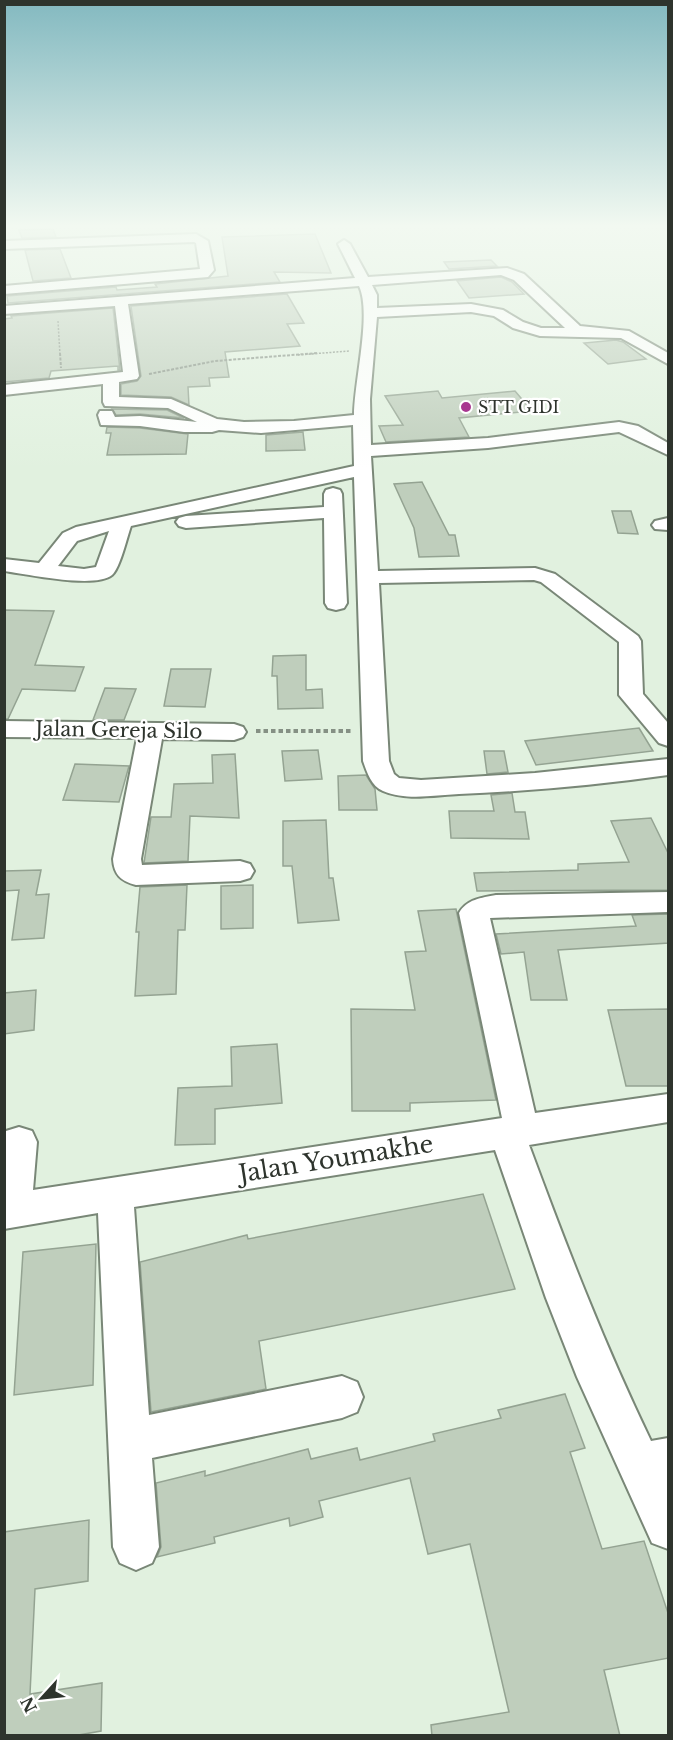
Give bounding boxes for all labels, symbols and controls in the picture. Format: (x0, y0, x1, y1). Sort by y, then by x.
place label: STT GIDI (478, 397, 559, 417)
marker: STT GIDI (459, 400, 473, 414)
street label: Jalan Gereja Silo (32, 716, 203, 743)
street label: Jalan Youmakhe (234, 1129, 435, 1189)
north arrow (12, 1668, 72, 1728)
text: N (16, 1694, 41, 1716)

